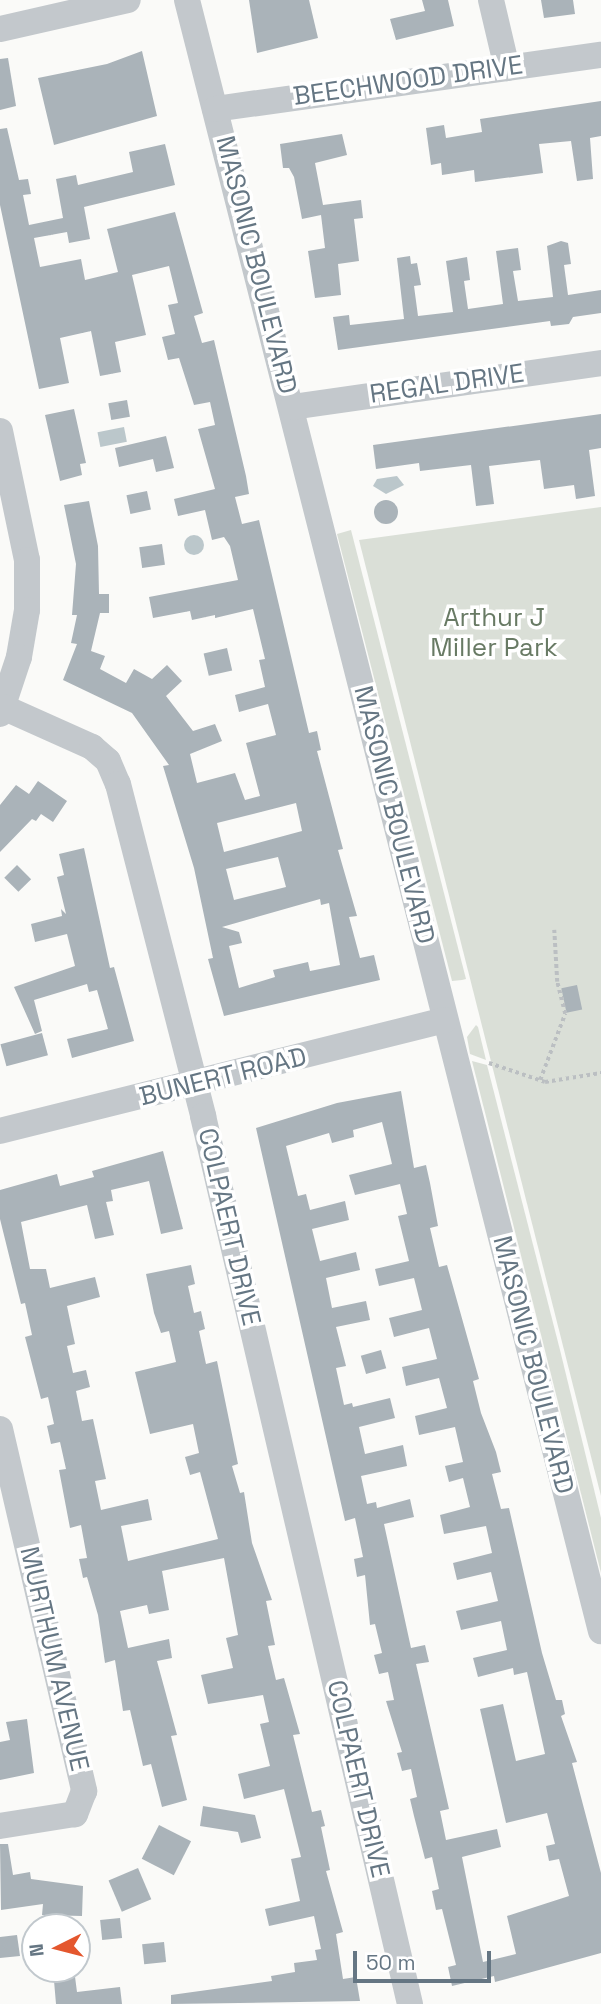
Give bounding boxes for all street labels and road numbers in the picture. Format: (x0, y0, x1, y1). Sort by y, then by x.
street label: BEECHWOOD DRIVE (291, 49, 525, 113)
street label: MASONIC BOULEVARD (209, 133, 303, 397)
street label: REGAL DRIVE (367, 358, 527, 410)
street label: MASONIC BOULEVARD (347, 683, 441, 947)
street label: BUNERT ROAD (136, 1041, 310, 1113)
street label: COLPAERT DRIVE (191, 1125, 267, 1329)
street label: MASONIC BOULEVARD (486, 1233, 580, 1497)
street label: MURTHUM AVENUE (13, 1544, 95, 1774)
street label: COLPAERT DRIVE (320, 1677, 396, 1881)

